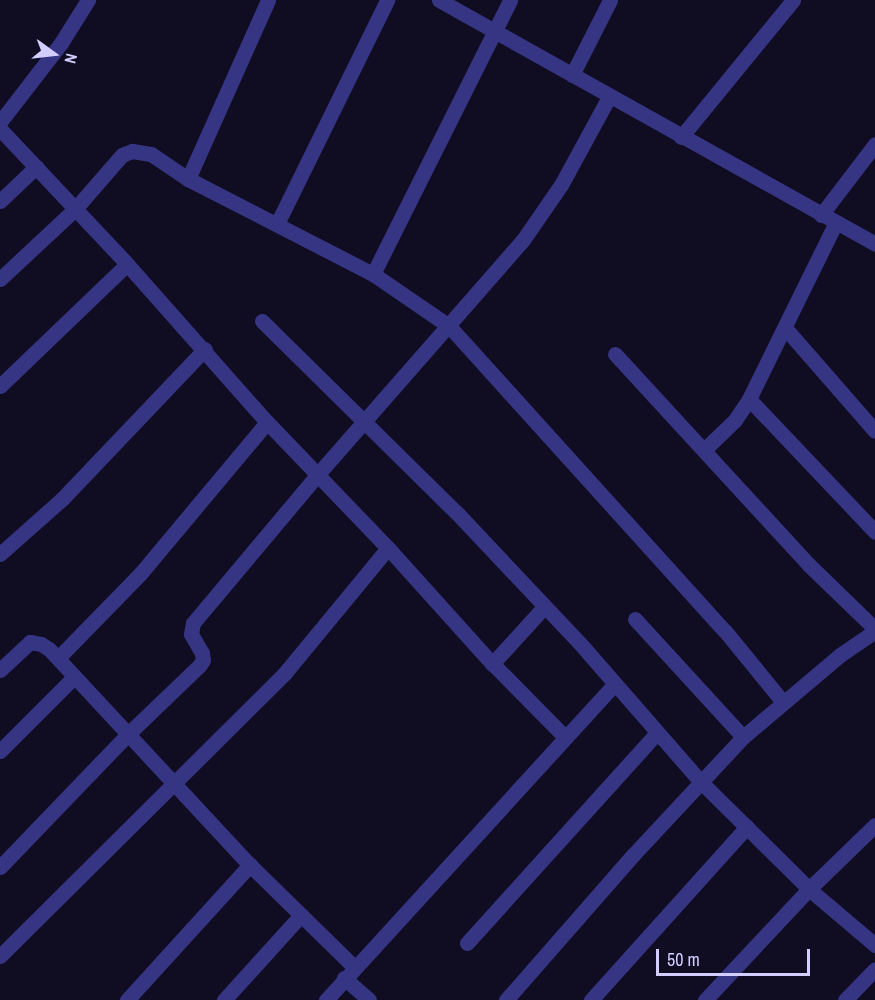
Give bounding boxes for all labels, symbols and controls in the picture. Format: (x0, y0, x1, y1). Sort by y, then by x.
north arrow (24, 24, 84, 84)
text: N (60, 51, 83, 66)
scale bar (659, 937, 814, 975)
text: 50 m (667, 947, 700, 972)

